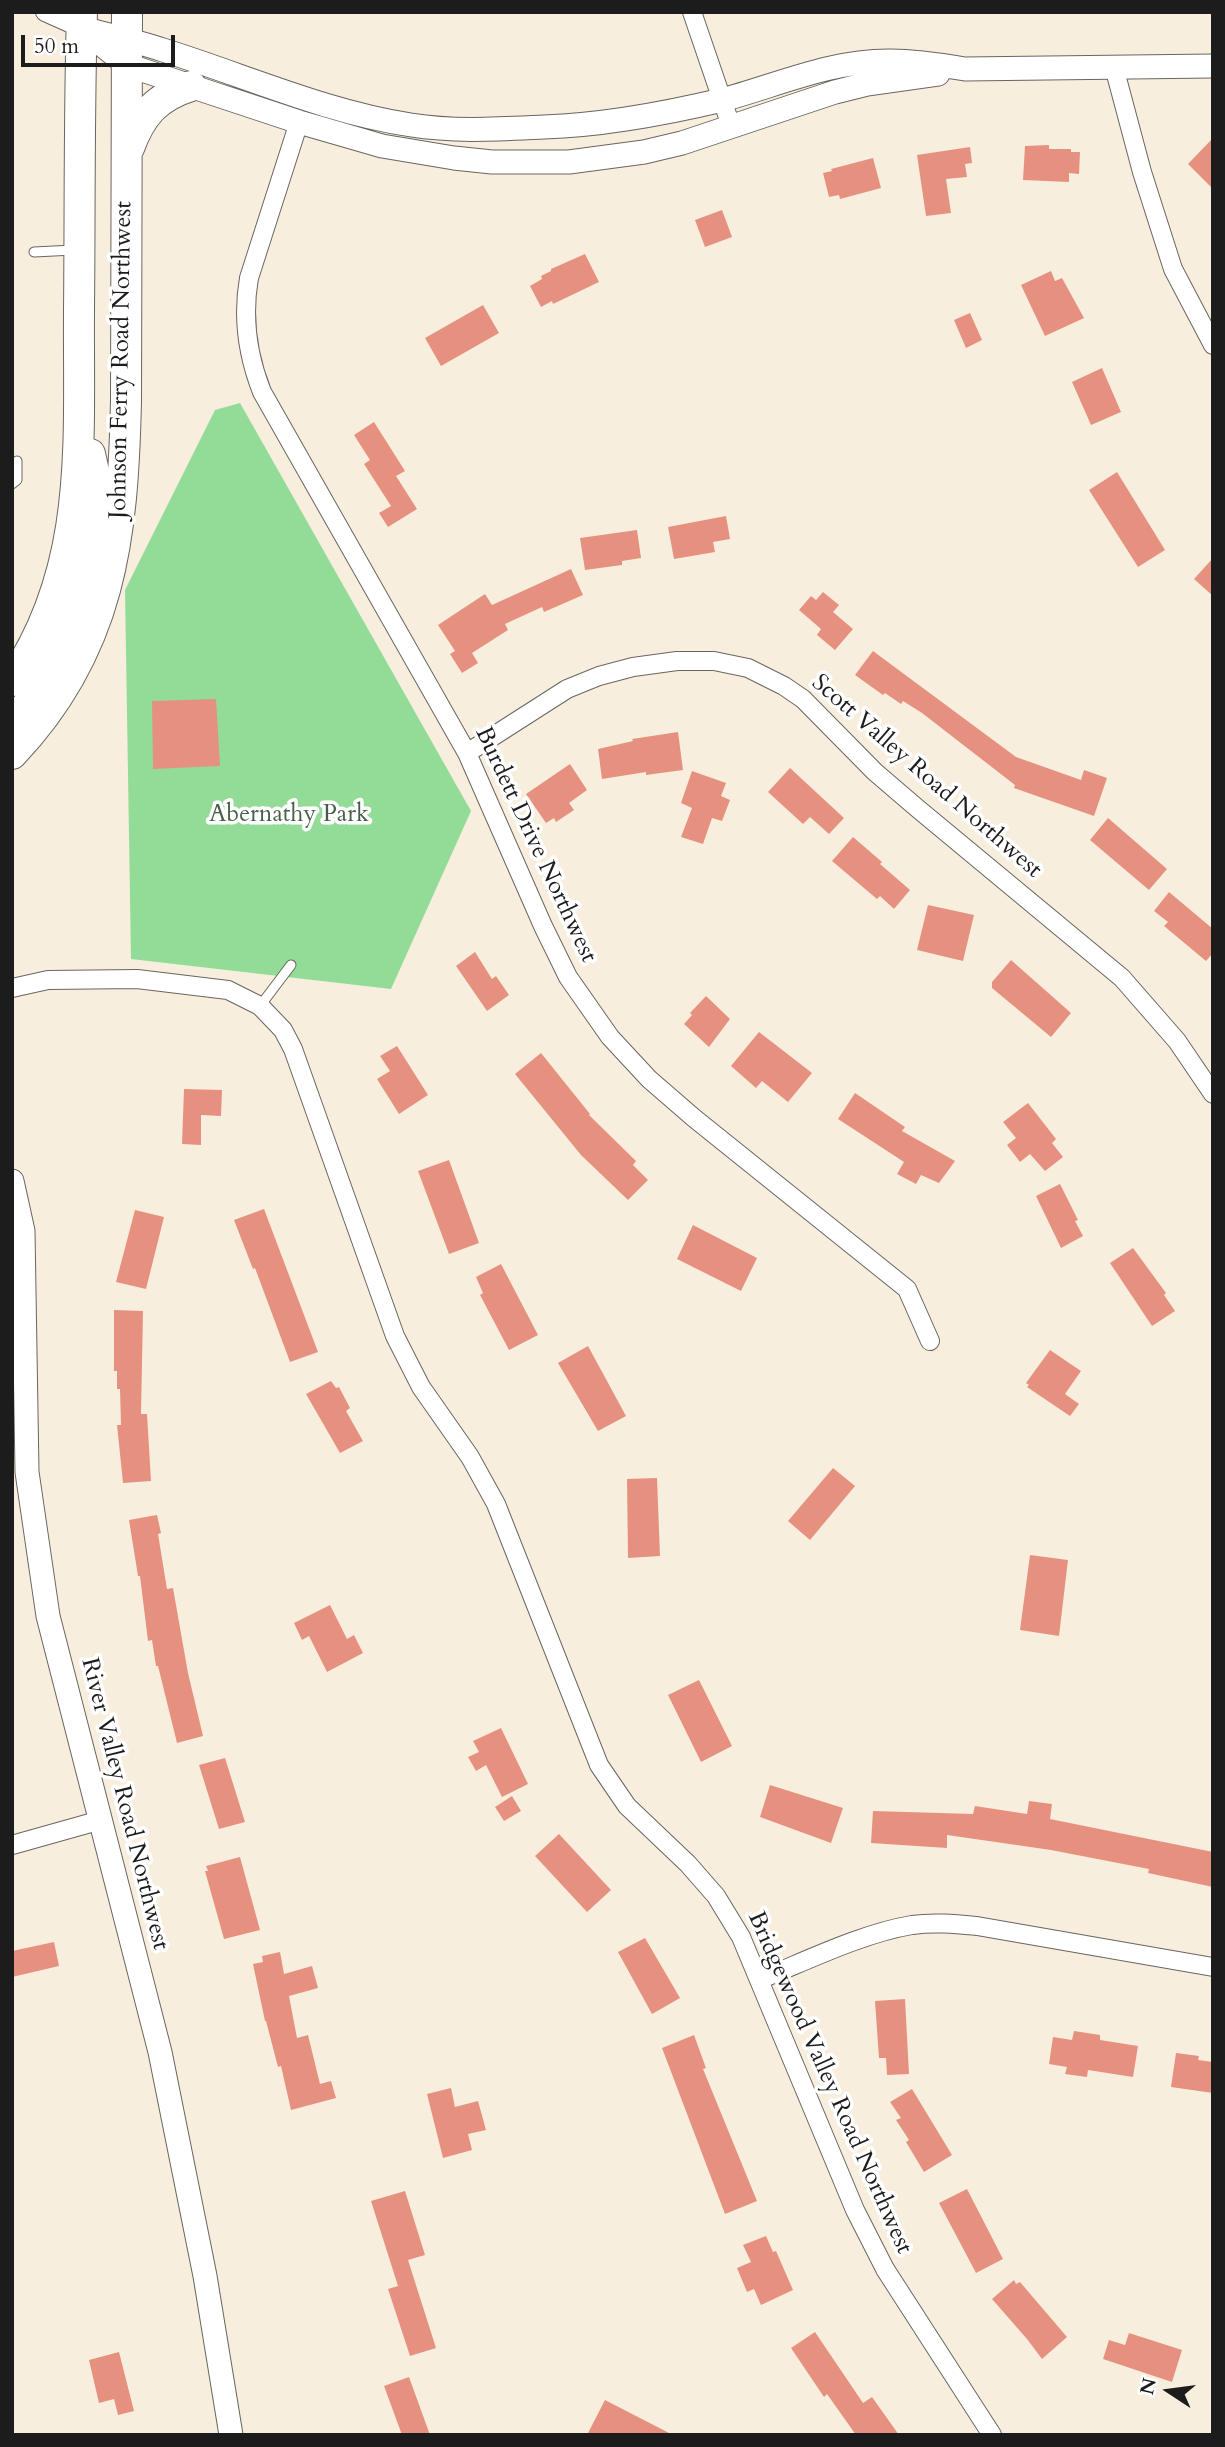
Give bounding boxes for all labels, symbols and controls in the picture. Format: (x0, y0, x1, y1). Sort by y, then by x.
scale bar (24, 21, 178, 65)
text: 50 m (34, 32, 79, 61)
street label: Johnson Ferry Road Northwest (105, 201, 139, 519)
street label: Scott Valley Road Northwest (805, 669, 1047, 885)
street label: Burdett Drive Northwest (468, 723, 602, 967)
park label: Abernathy Park (209, 801, 369, 829)
street label: River Valley Road Northwest (74, 1655, 174, 1953)
street label: Bridgewood Valley Road Northwest (740, 1907, 918, 2259)
north arrow (1134, 2356, 1204, 2426)
text: N (1134, 2375, 1163, 2397)

